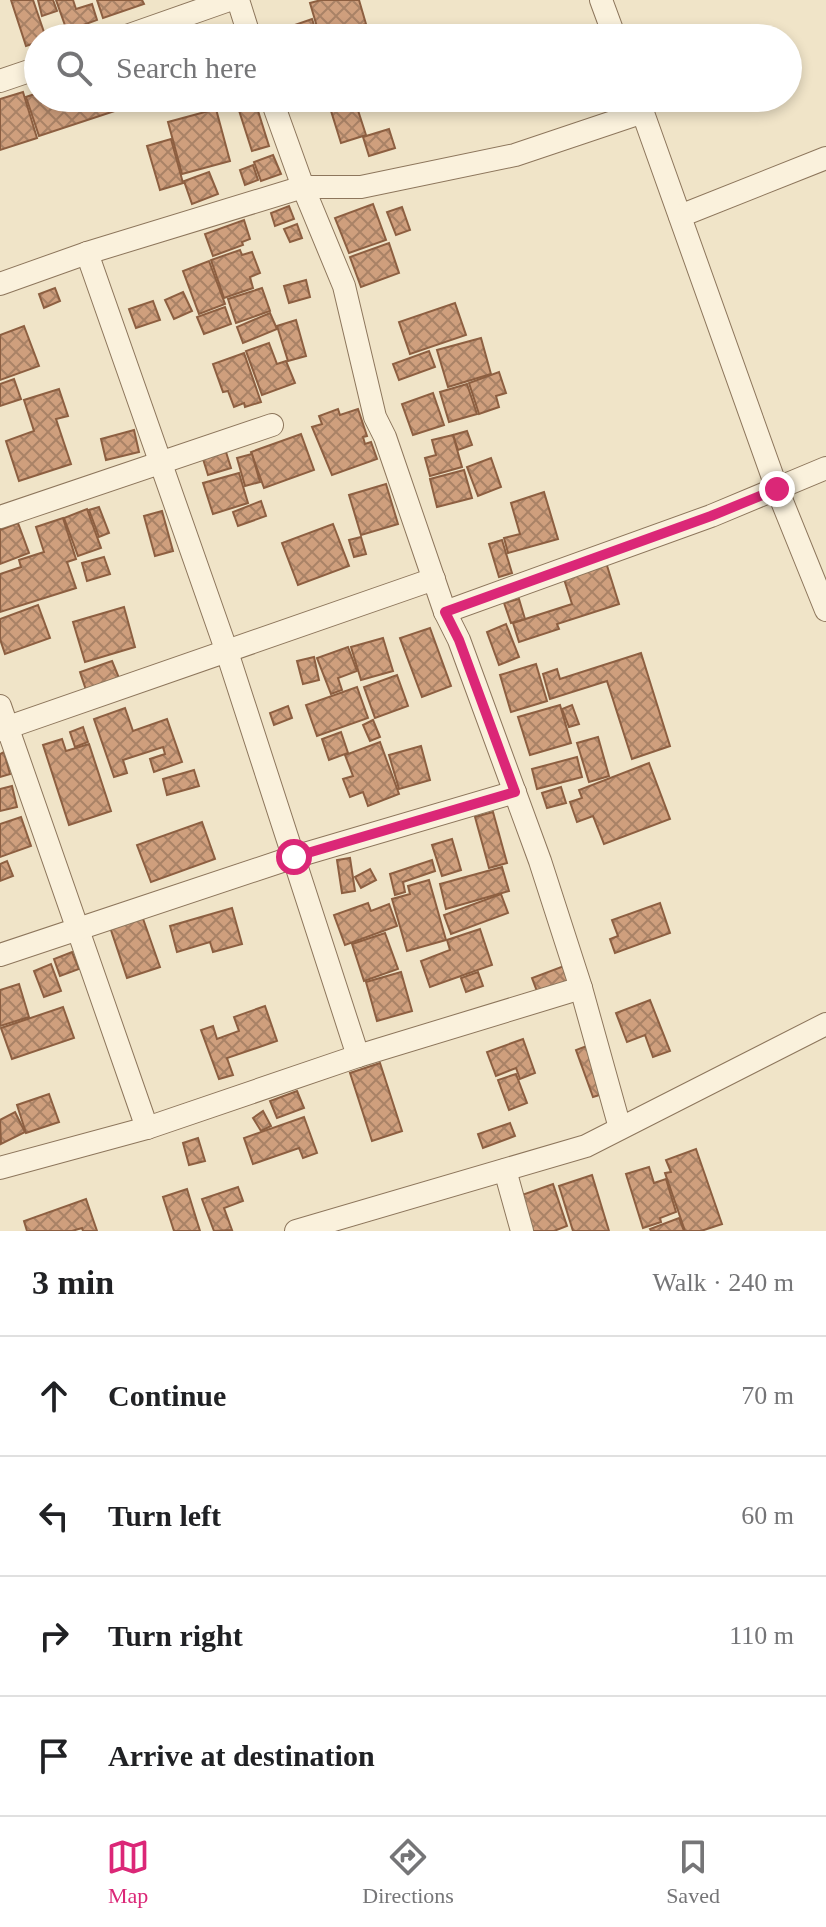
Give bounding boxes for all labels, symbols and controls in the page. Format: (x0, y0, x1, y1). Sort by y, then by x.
search box (24, 24, 802, 112)
icon: search (52, 46, 96, 90)
text: Search here (116, 51, 257, 84)
route end (759, 471, 795, 507)
route start (276, 839, 312, 875)
text: 3 min (32, 1264, 114, 1301)
text: Walk · 240 m (652, 1268, 794, 1297)
icon: ahead (32, 1374, 76, 1418)
text: Continue (108, 1379, 226, 1412)
text: 70 m (741, 1381, 794, 1410)
icon: left (32, 1494, 76, 1538)
text: Turn left (108, 1499, 221, 1532)
text: 60 m (741, 1501, 794, 1530)
icon: right (32, 1614, 76, 1658)
text: Turn right (108, 1619, 243, 1652)
text: 110 m (729, 1621, 794, 1650)
icon: arrive (32, 1734, 76, 1778)
text: Arrive at destination (108, 1739, 375, 1772)
tab: Map (106, 1835, 150, 1909)
tab: Directions (362, 1835, 454, 1909)
tab: Saved (666, 1835, 720, 1909)

